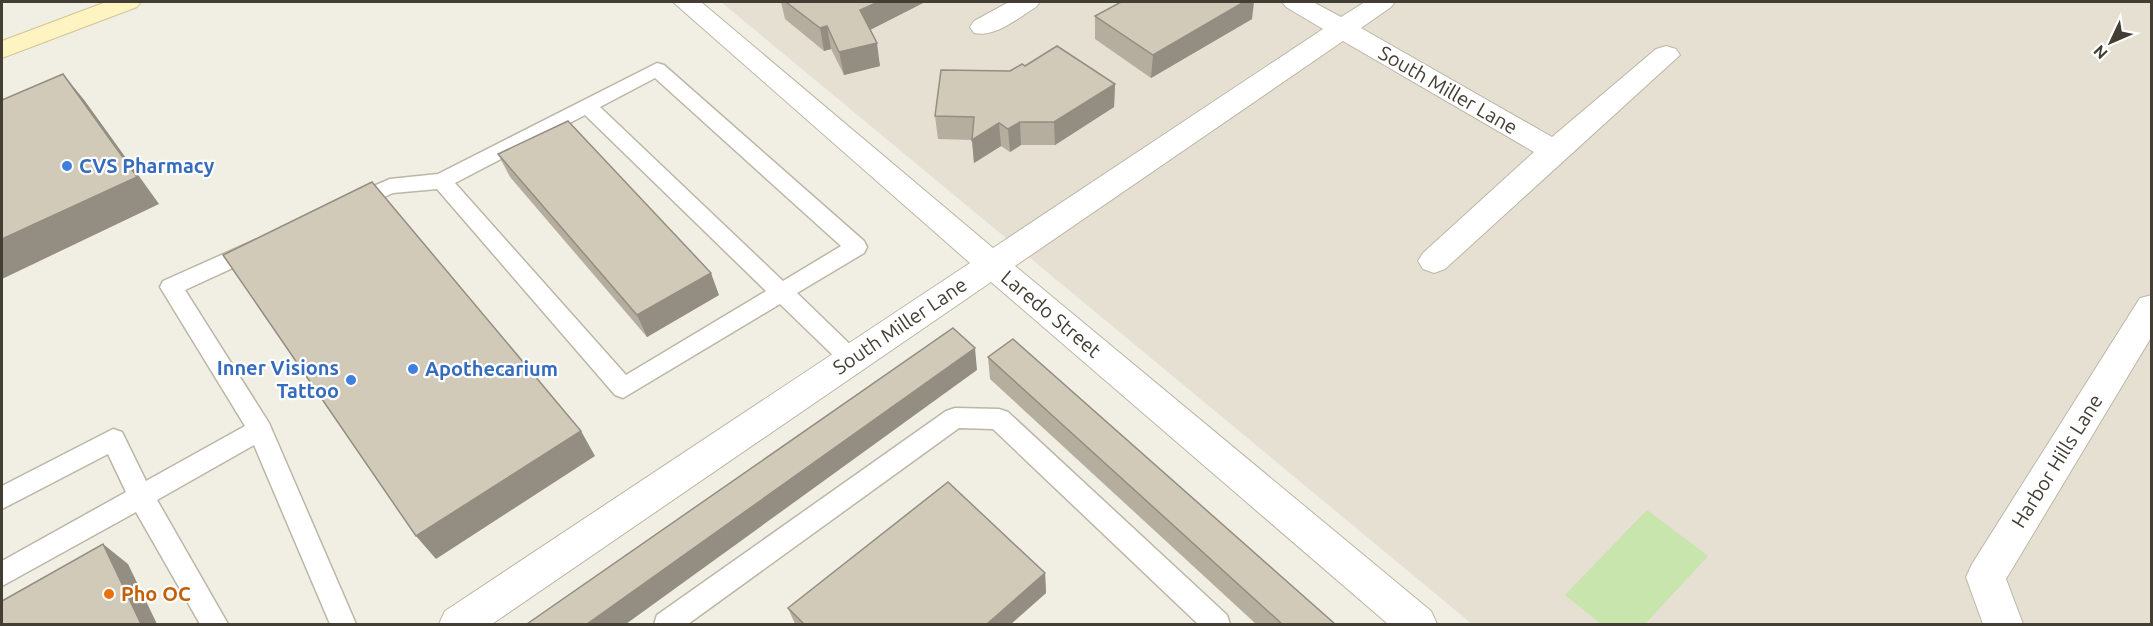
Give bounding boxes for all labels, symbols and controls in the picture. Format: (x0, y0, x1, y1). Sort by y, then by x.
north arrow (2081, 12, 2141, 72)
street label: South Miller Lane (1375, 41, 1522, 139)
text: N (2090, 42, 2111, 63)
place label: CVS Pharmacy (79, 154, 215, 177)
marker: CVS Pharmacy (60, 159, 74, 173)
street label: Laredo Street (997, 265, 1106, 362)
street label: South Miller Lane (828, 272, 971, 379)
place label: Inner Visions Tattoo (217, 356, 339, 402)
place label: Apothecarium (425, 357, 558, 380)
marker: Apothecarium (406, 362, 420, 376)
marker: Inner Visions Tattoo (344, 373, 358, 387)
street label: Harbor Hills Lane (2006, 390, 2107, 532)
place label: Pho OC (121, 582, 191, 605)
marker: Pho OC (102, 587, 116, 601)

